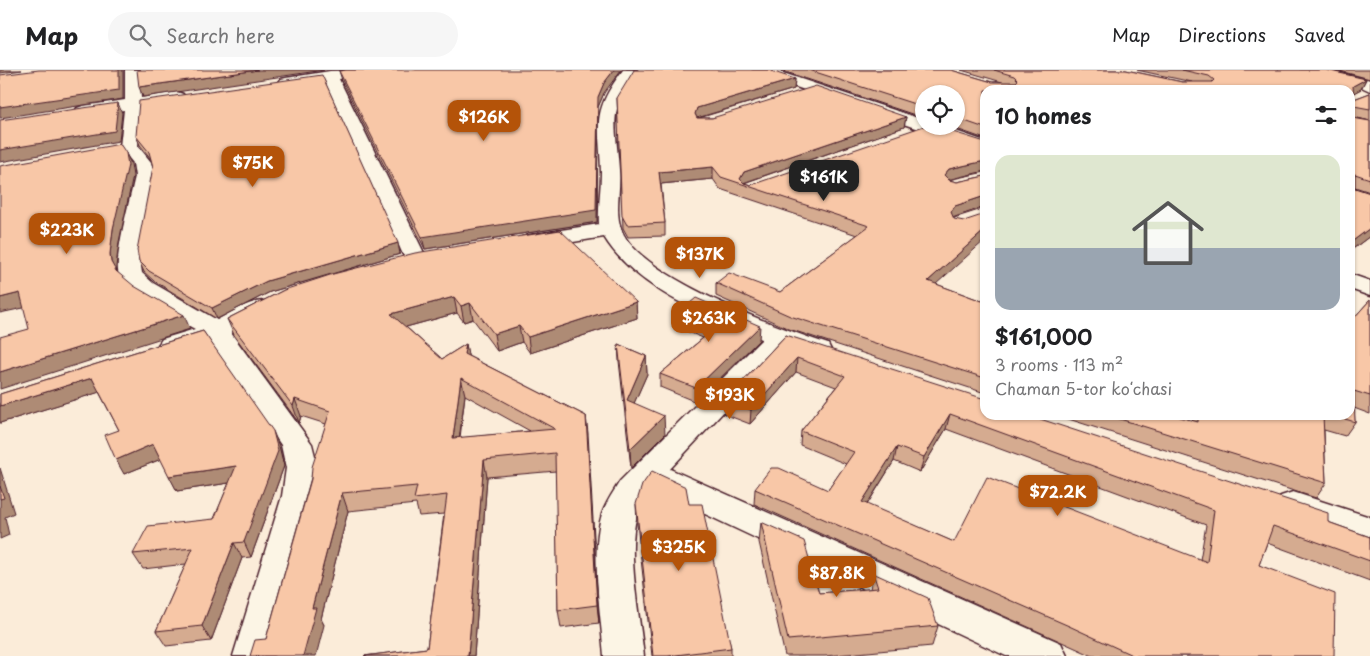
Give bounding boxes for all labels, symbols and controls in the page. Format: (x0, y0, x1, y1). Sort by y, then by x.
search box (108, 12, 458, 57)
text: Map (25, 17, 78, 53)
icon: search (126, 21, 154, 49)
text: Search here (166, 21, 275, 49)
text: Map (1112, 21, 1150, 48)
text: Directions (1178, 21, 1266, 48)
text: Saved (1294, 21, 1345, 48)
map controls (915, 85, 965, 135)
button: locate (915, 85, 965, 135)
text: 10 homes (995, 99, 1092, 131)
pin: $126K (449, 100, 519, 142)
icon: filters (1312, 101, 1340, 129)
text: $126K (459, 104, 509, 128)
pin: $75K (223, 146, 283, 188)
text: $75K (232, 150, 274, 174)
pin: $161K (789, 160, 859, 202)
text: $161K (800, 164, 848, 188)
icon: home (1123, 188, 1213, 278)
pin: $223K (32, 212, 102, 255)
text: $223K (40, 217, 94, 241)
pin: $137K (665, 236, 735, 279)
text: $137K (676, 241, 724, 265)
pin: $263K (674, 300, 744, 343)
text: $263K (682, 305, 736, 329)
text: $161,000 (995, 320, 1092, 352)
text: 3 rooms · 113 m² (995, 352, 1123, 376)
text: Chaman 5-tor koʻchasi (995, 376, 1172, 400)
pin: $193K (695, 378, 765, 420)
text: $193K (705, 382, 755, 406)
pin: $72.2K (1017, 474, 1099, 517)
text: $72.2K (1029, 479, 1087, 503)
pin: $325K (644, 530, 714, 572)
text: $325K (652, 534, 706, 558)
pin: $87.8K (796, 556, 878, 598)
text: $87.8K (809, 560, 865, 584)

